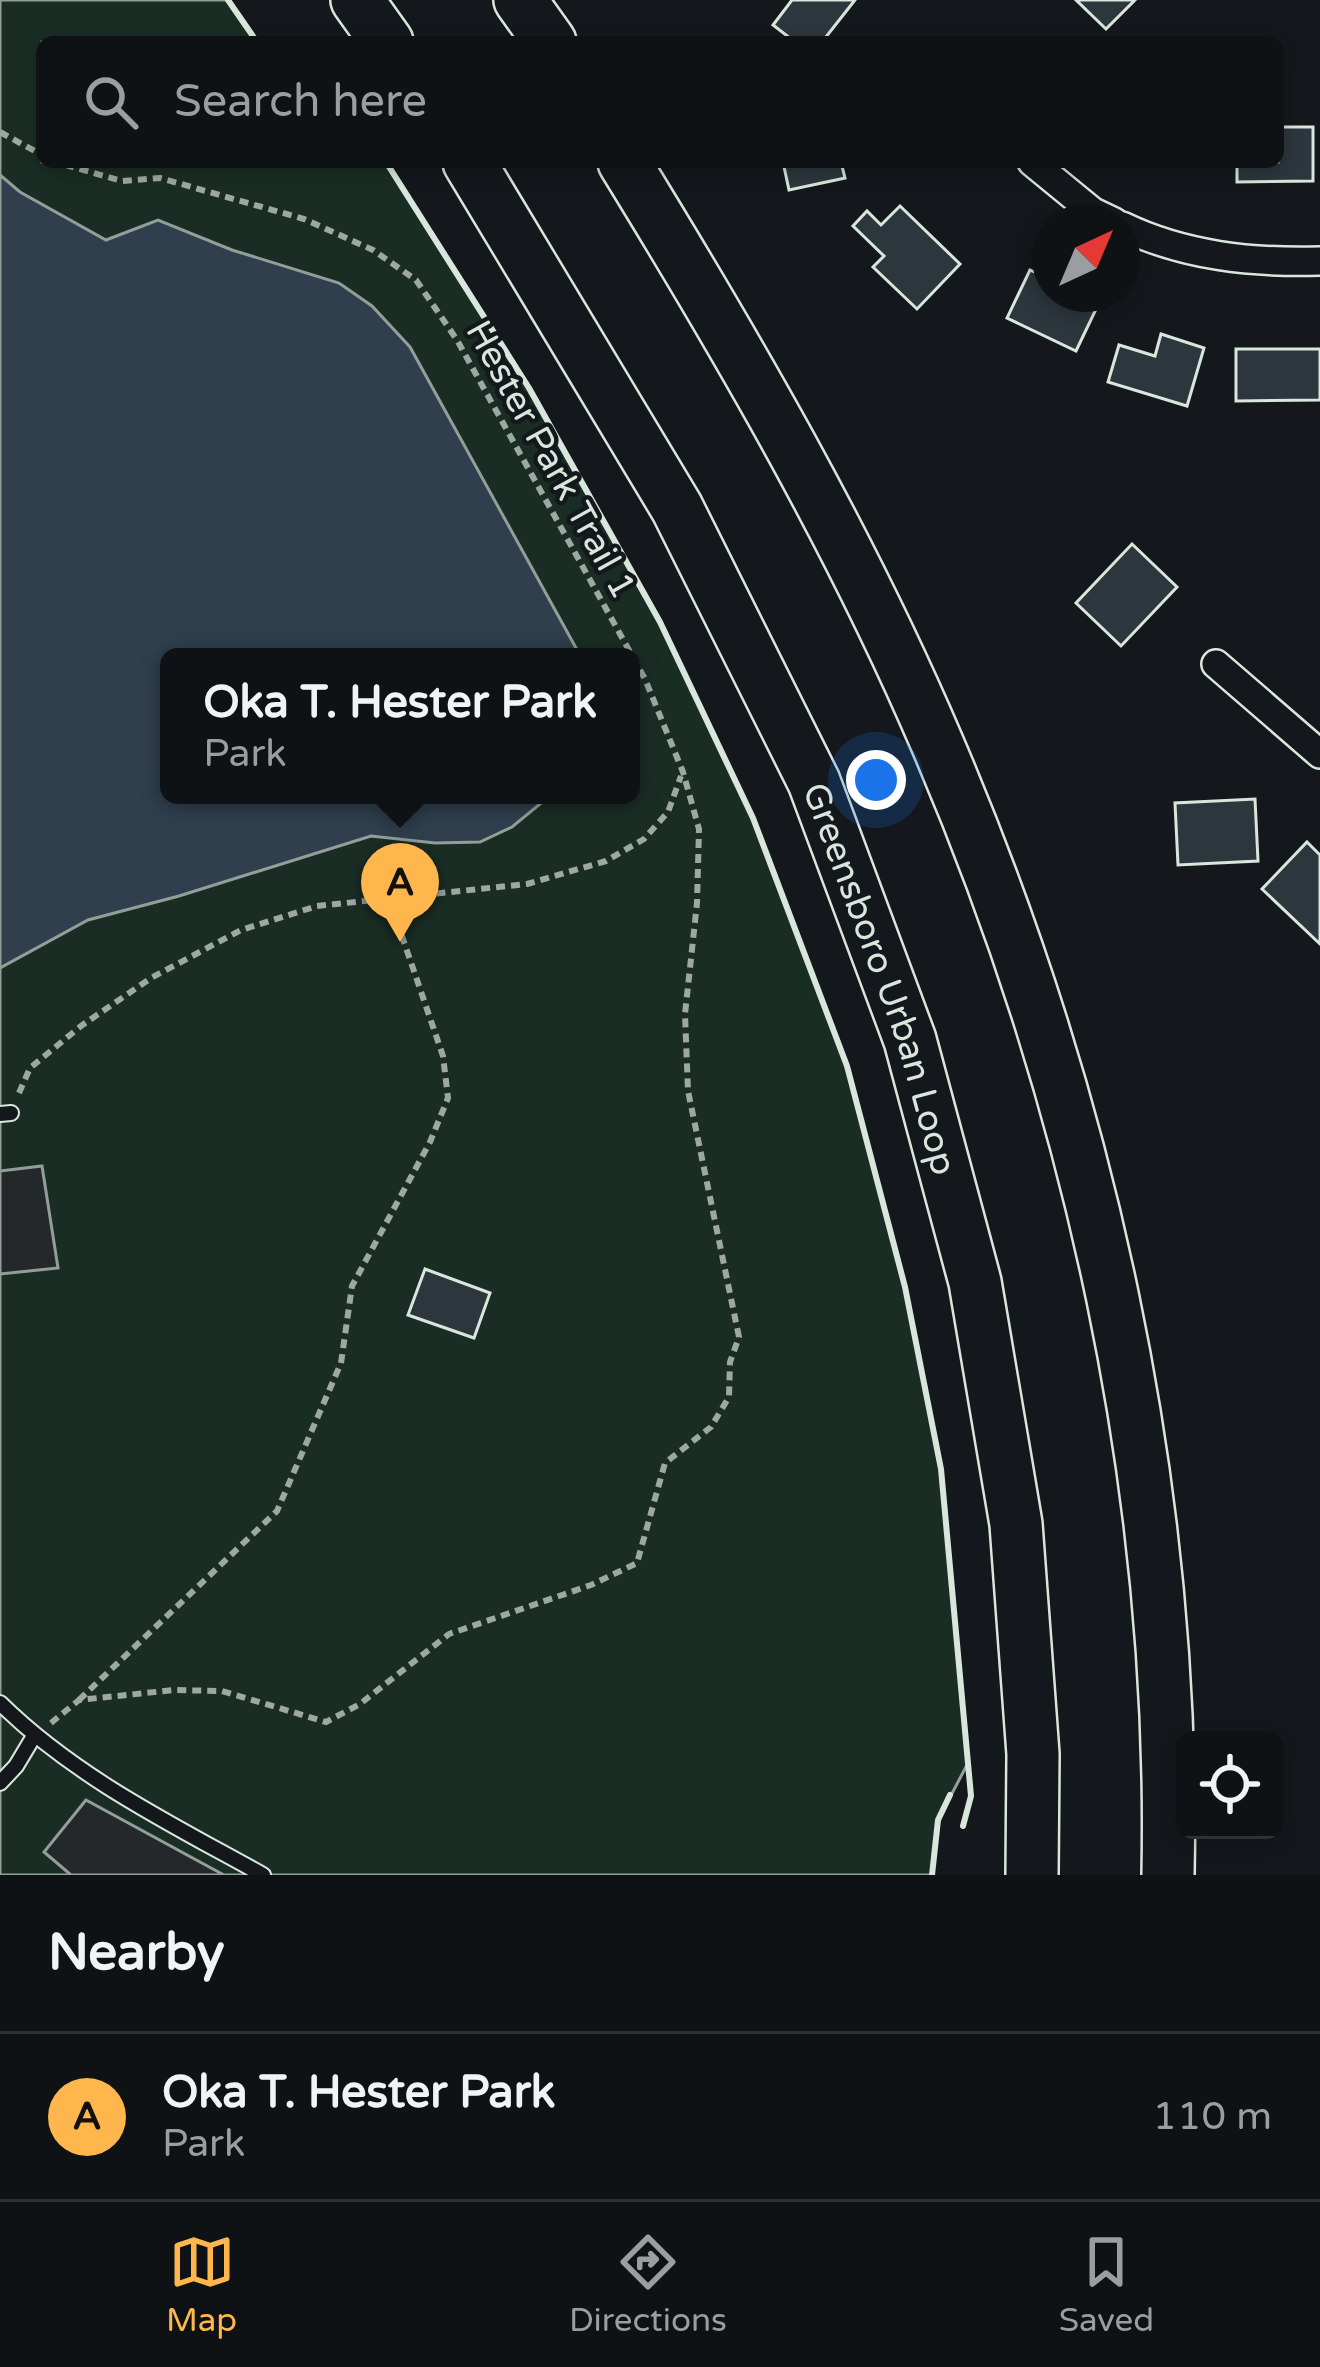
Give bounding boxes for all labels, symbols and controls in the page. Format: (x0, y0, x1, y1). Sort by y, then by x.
search box (36, 36, 1284, 168)
icon: search (78, 69, 144, 135)
text: Search here (174, 75, 427, 129)
north arrow (1032, 204, 1140, 312)
street label: Hester Park Trail 1 (456, 313, 645, 606)
popup (160, 648, 640, 804)
text: Oka T. Hester Park (203, 676, 597, 730)
text: Park (203, 730, 287, 777)
your location (846, 750, 906, 810)
street label: Greensboro Urban Loop (793, 777, 965, 1180)
pin: A (361, 843, 439, 942)
map controls (1176, 1731, 1284, 1839)
button: locate (1176, 1731, 1284, 1839)
text: Nearby (48, 1922, 225, 1984)
text: Oka T. Hester Park (162, 2066, 555, 2120)
text: A (72, 2093, 102, 2140)
text: 110 m (1153, 2093, 1272, 2140)
text: Park (162, 2120, 245, 2167)
tab: Map (166, 2229, 237, 2340)
tab: Directions (569, 2229, 727, 2340)
tab: Saved (1059, 2229, 1154, 2340)

